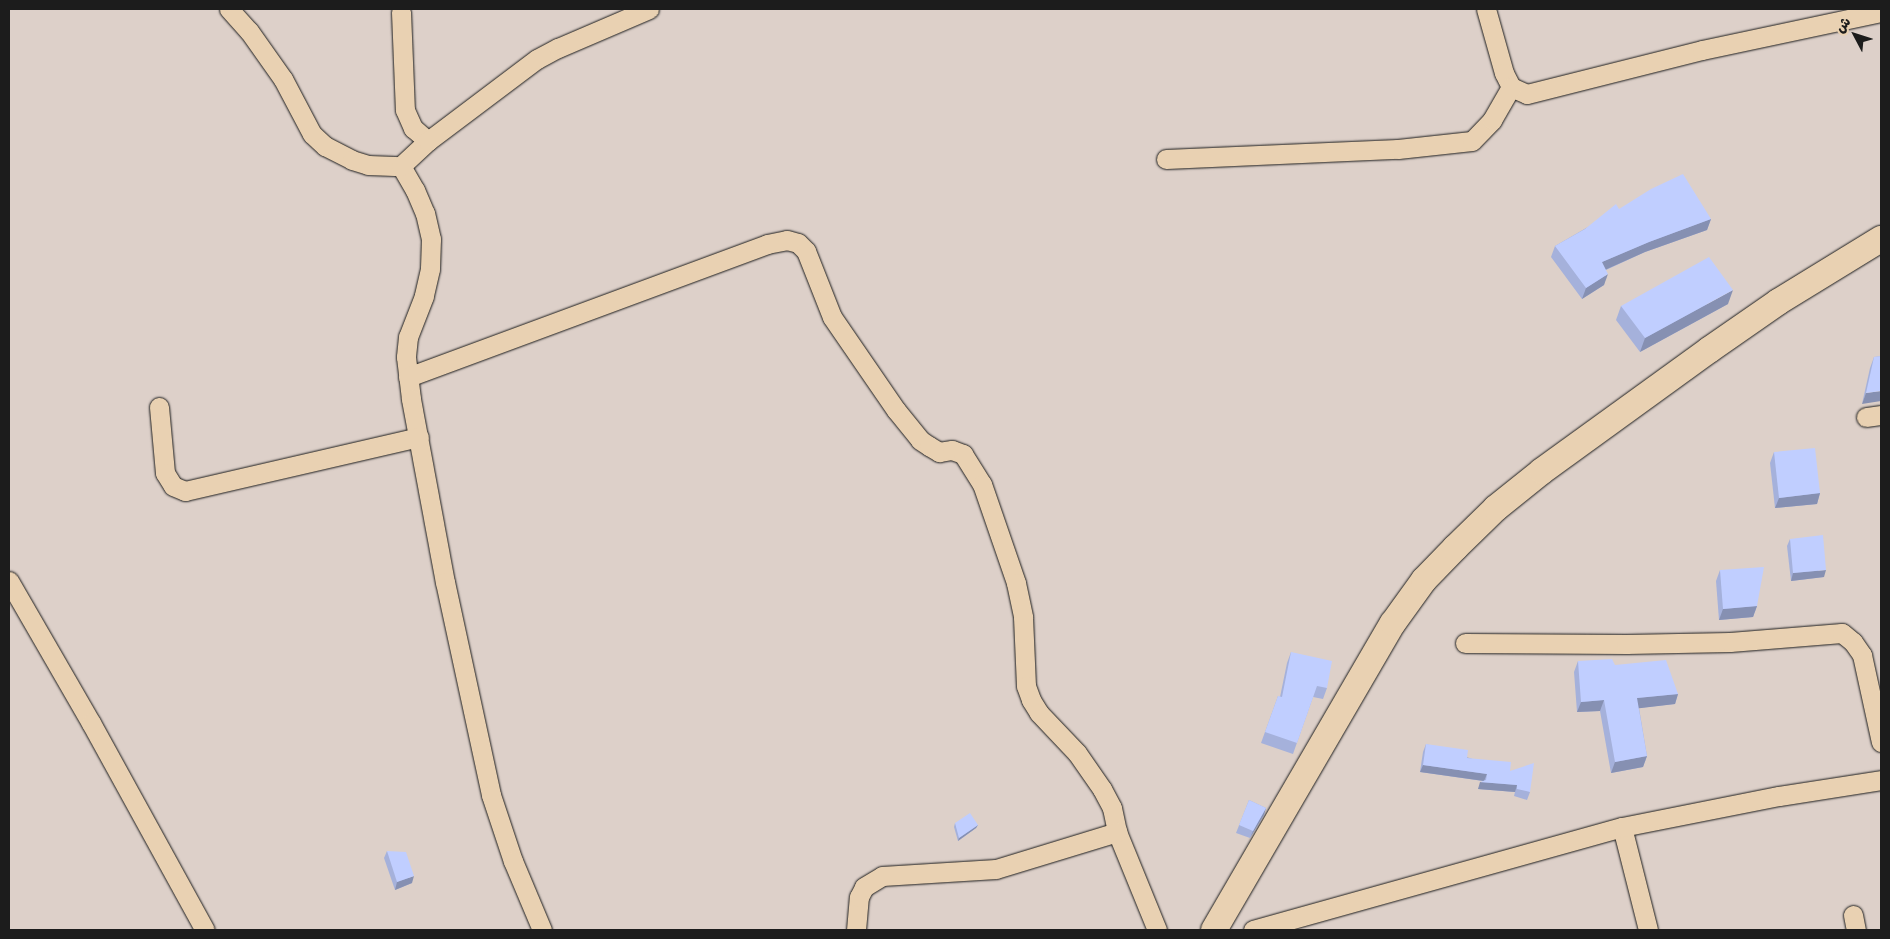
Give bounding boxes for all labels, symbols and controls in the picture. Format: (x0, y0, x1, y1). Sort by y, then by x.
north arrow (1830, 10, 1880, 60)
text: ش (1832, 14, 1855, 36)

